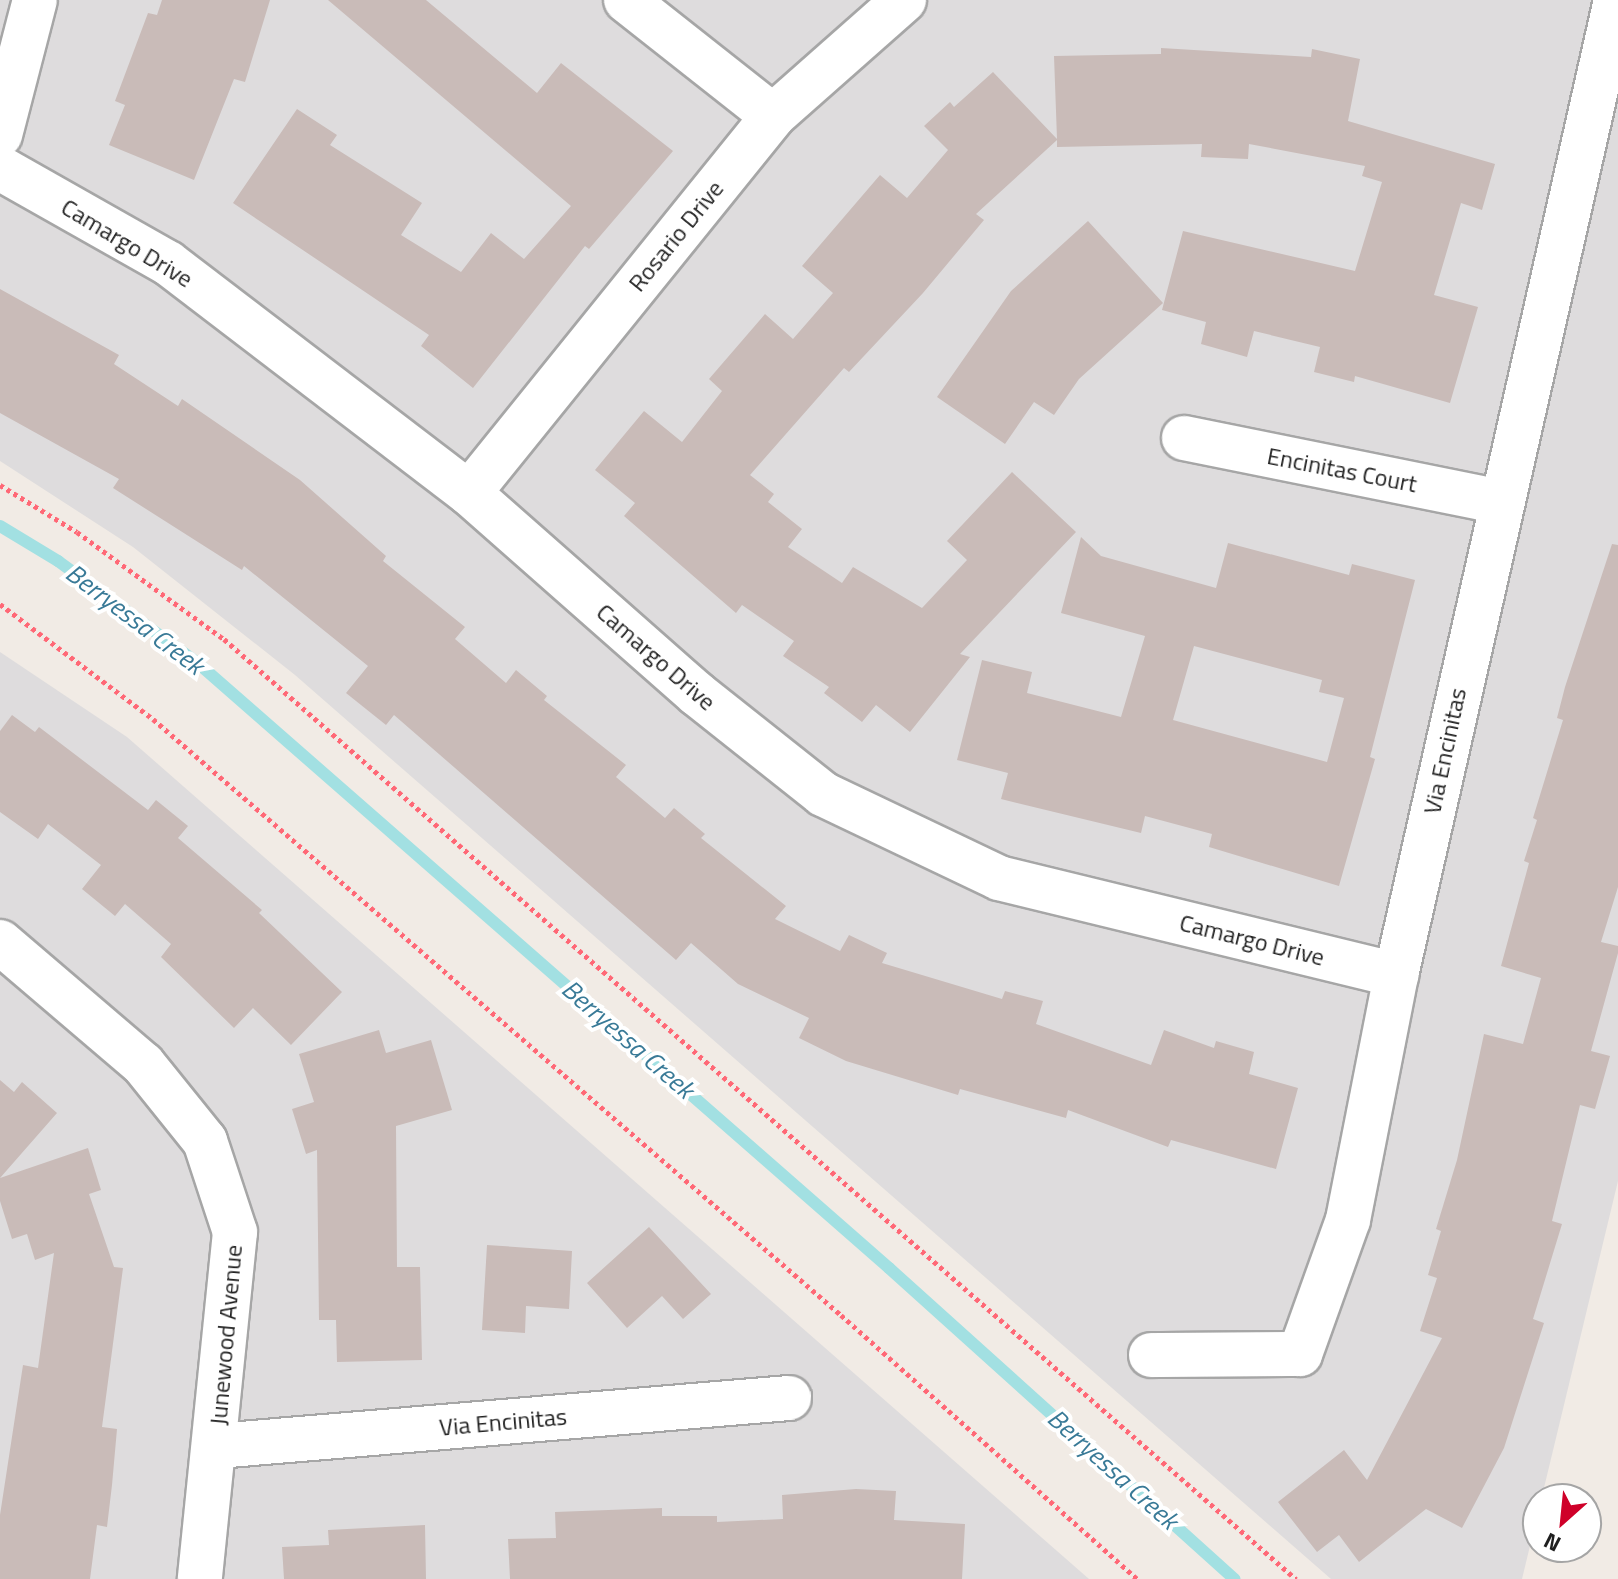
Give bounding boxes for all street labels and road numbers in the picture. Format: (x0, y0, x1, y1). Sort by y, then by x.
street label: Rosario Drive (623, 175, 729, 297)
street label: Camargo Drive (56, 193, 198, 293)
street label: Encinitas Court (1265, 441, 1419, 499)
street label: Camargo Drive (591, 598, 721, 716)
street label: Via Encinitas (1418, 685, 1472, 817)
street label: Camargo Drive (1177, 908, 1327, 972)
street label: Junewood Avenue (204, 1244, 248, 1426)
street label: Via Encinitas (438, 1402, 568, 1442)

